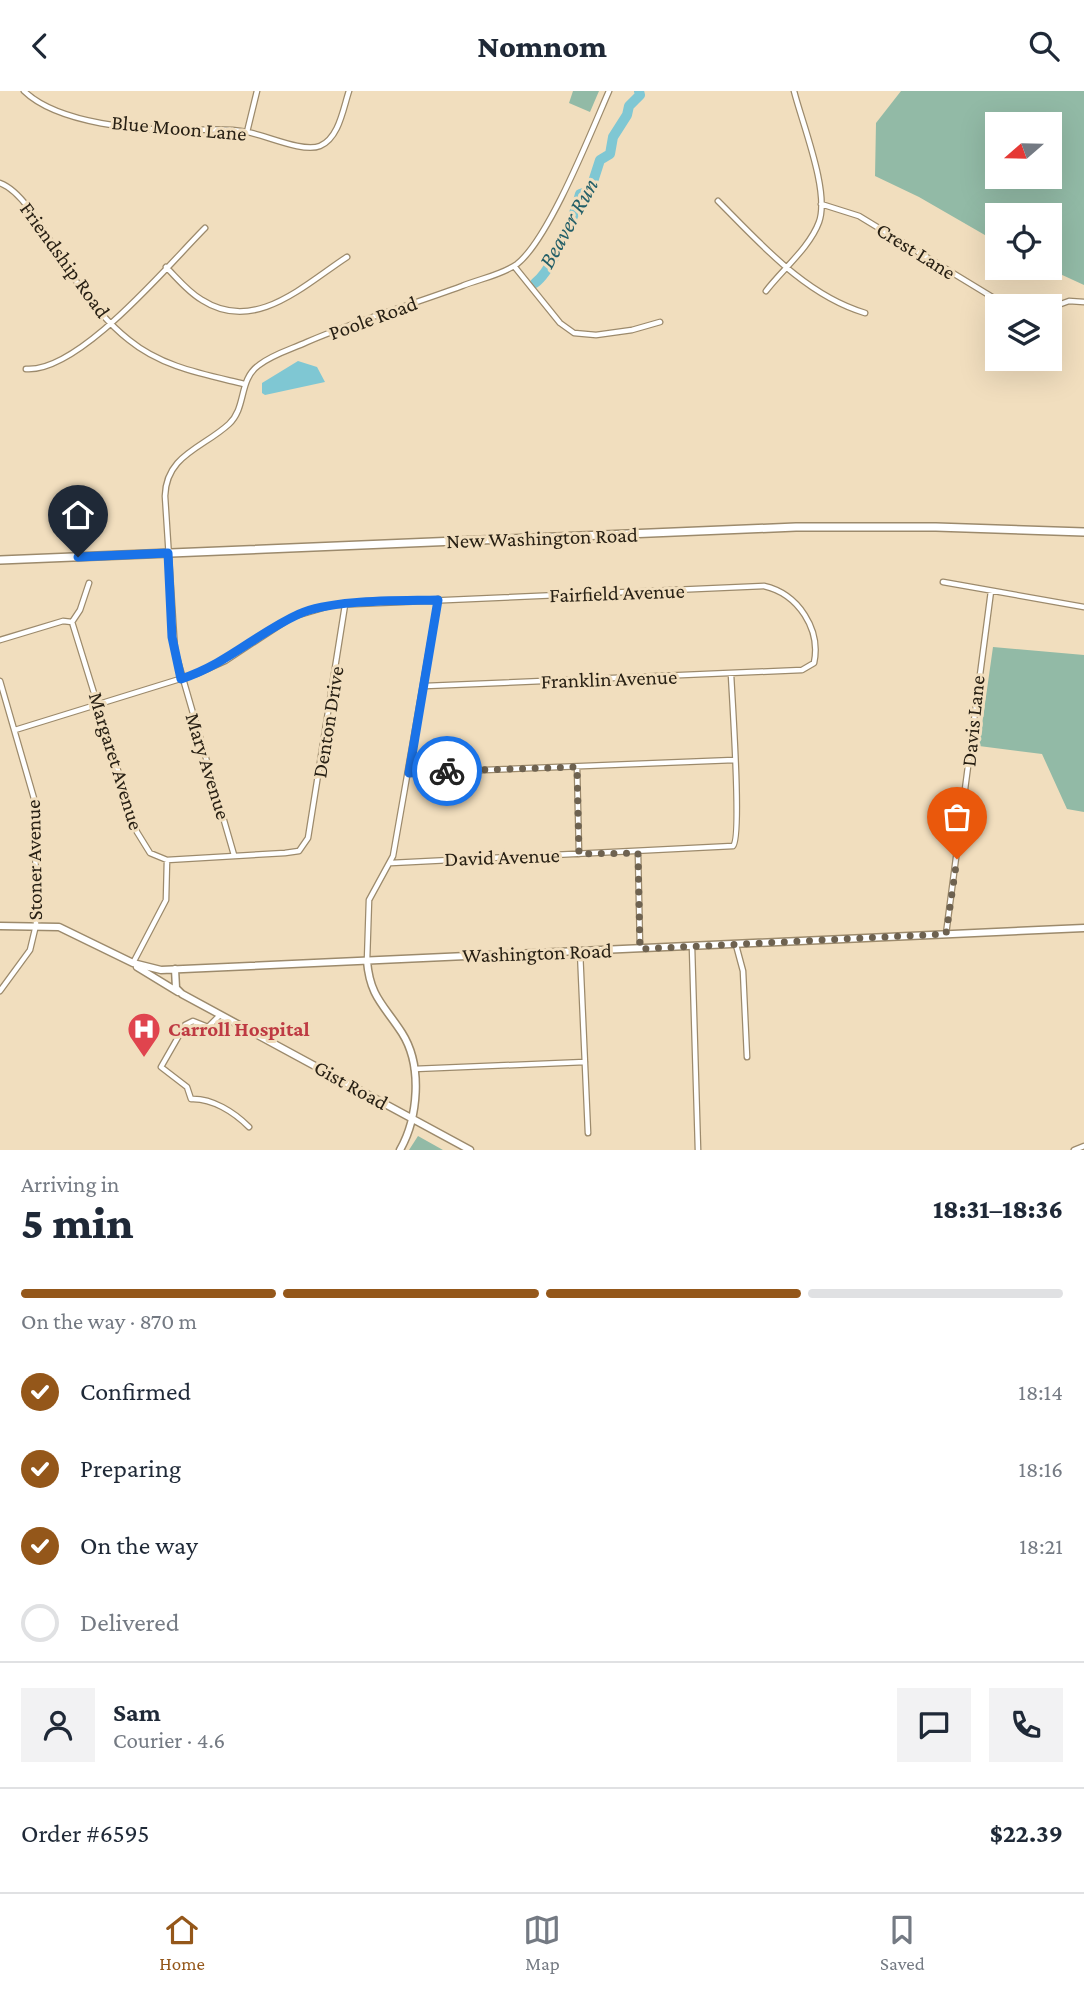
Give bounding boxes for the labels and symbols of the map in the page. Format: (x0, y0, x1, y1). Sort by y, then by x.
street label: Blue Moon Lane (110, 110, 248, 146)
north arrow (985, 112, 1062, 189)
water label: Beaver Run (533, 174, 603, 272)
street label: Friendship Road (15, 197, 115, 323)
street label: Crest Lane (872, 217, 960, 285)
street label: Poole Road (326, 291, 420, 345)
pin (48, 485, 108, 557)
street label: New Washington Road (446, 523, 638, 553)
street label: Fairfield Avenue (549, 579, 685, 607)
street label: Denton Drive (307, 665, 349, 779)
street label: Franklin Avenue (540, 665, 678, 693)
street label: Davis Lane (956, 674, 990, 768)
street label: Margaret Avenue (84, 689, 148, 833)
street label: Mary Avenue (180, 710, 236, 822)
courier (412, 736, 482, 806)
pin (927, 787, 987, 859)
street label: Stoner Avenue (21, 799, 47, 921)
street label: David Avenue (444, 843, 560, 871)
street label: Washington Road (462, 938, 612, 968)
hospital icon: Carroll Hospital (125, 1010, 163, 1059)
place label: Carroll Hospital (168, 1017, 310, 1041)
street label: Gist Road (310, 1055, 392, 1115)

